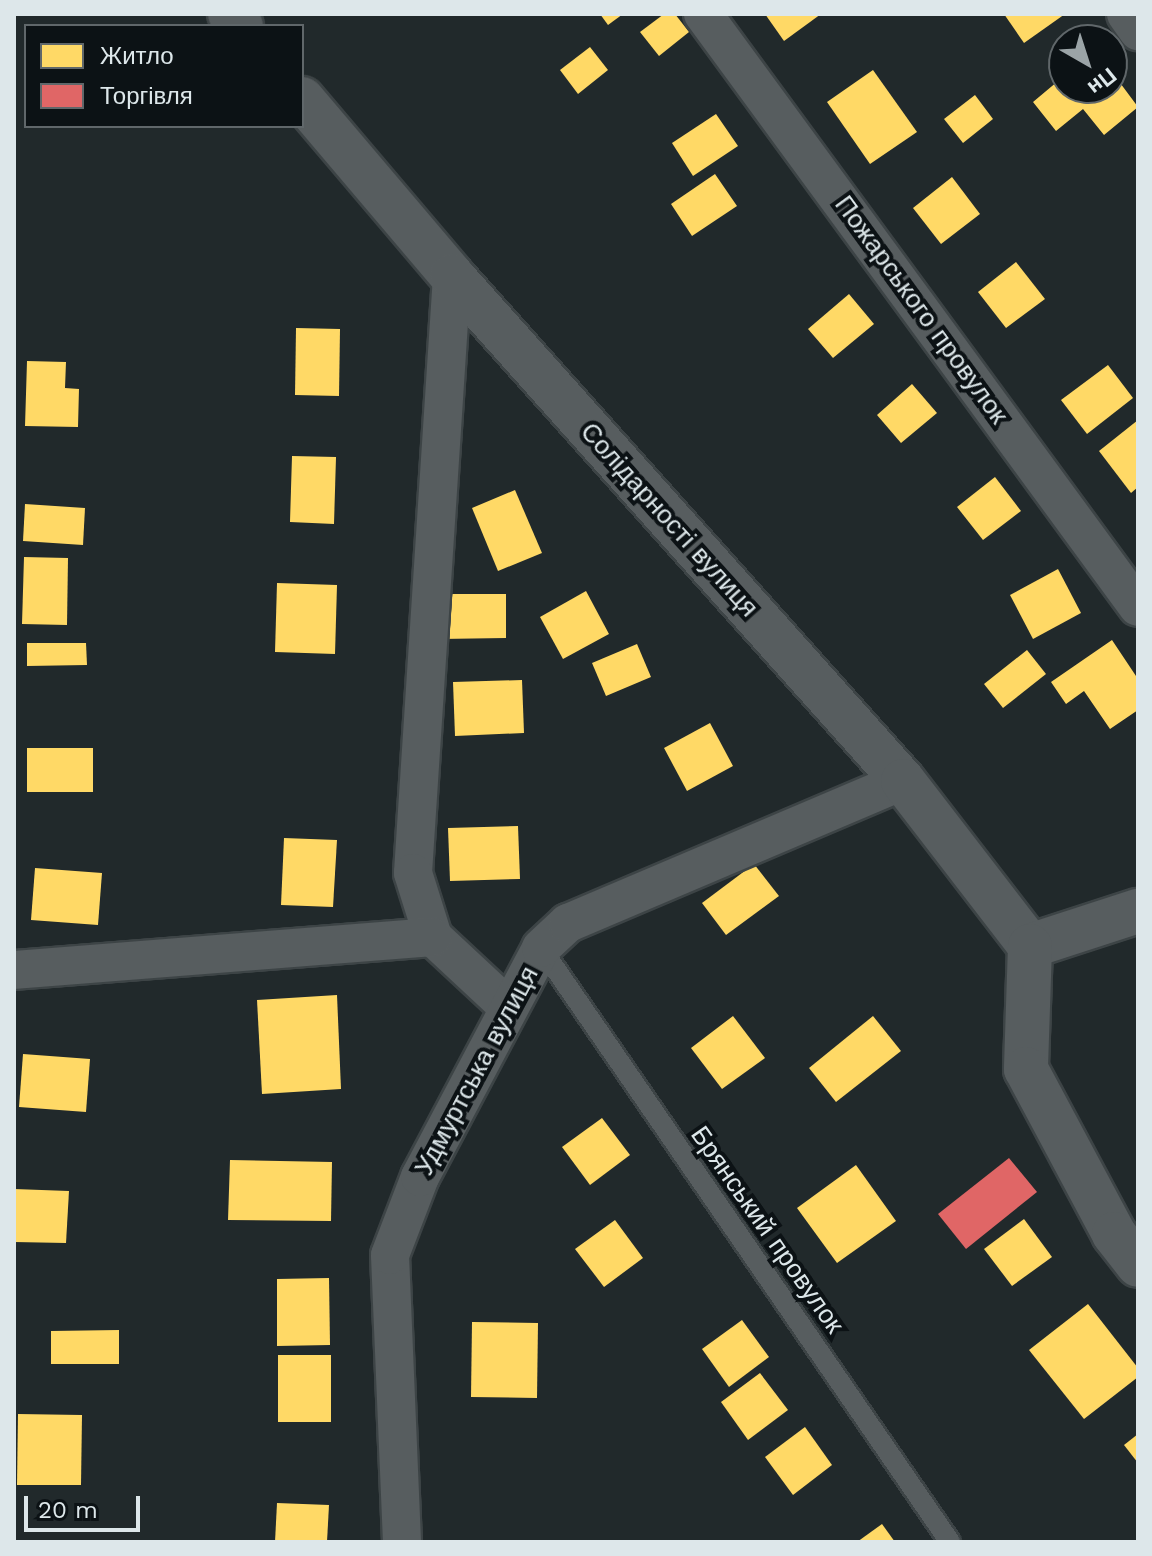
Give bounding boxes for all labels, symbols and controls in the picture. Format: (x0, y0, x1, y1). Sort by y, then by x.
legend (24, 24, 304, 128)
north arrow (1048, 24, 1128, 104)
text: Житло (100, 42, 174, 70)
text: Пн (1083, 63, 1121, 100)
text: Торгівля (100, 82, 193, 110)
street label: Пожарського провулок (828, 190, 1014, 430)
street label: Солідарності вулиця (574, 417, 764, 623)
street label: Удмуртська вулиця (409, 961, 545, 1181)
street label: Брянський провулок (684, 1121, 850, 1339)
scale bar (28, 1480, 144, 1530)
text: 20 m (38, 1496, 98, 1524)

